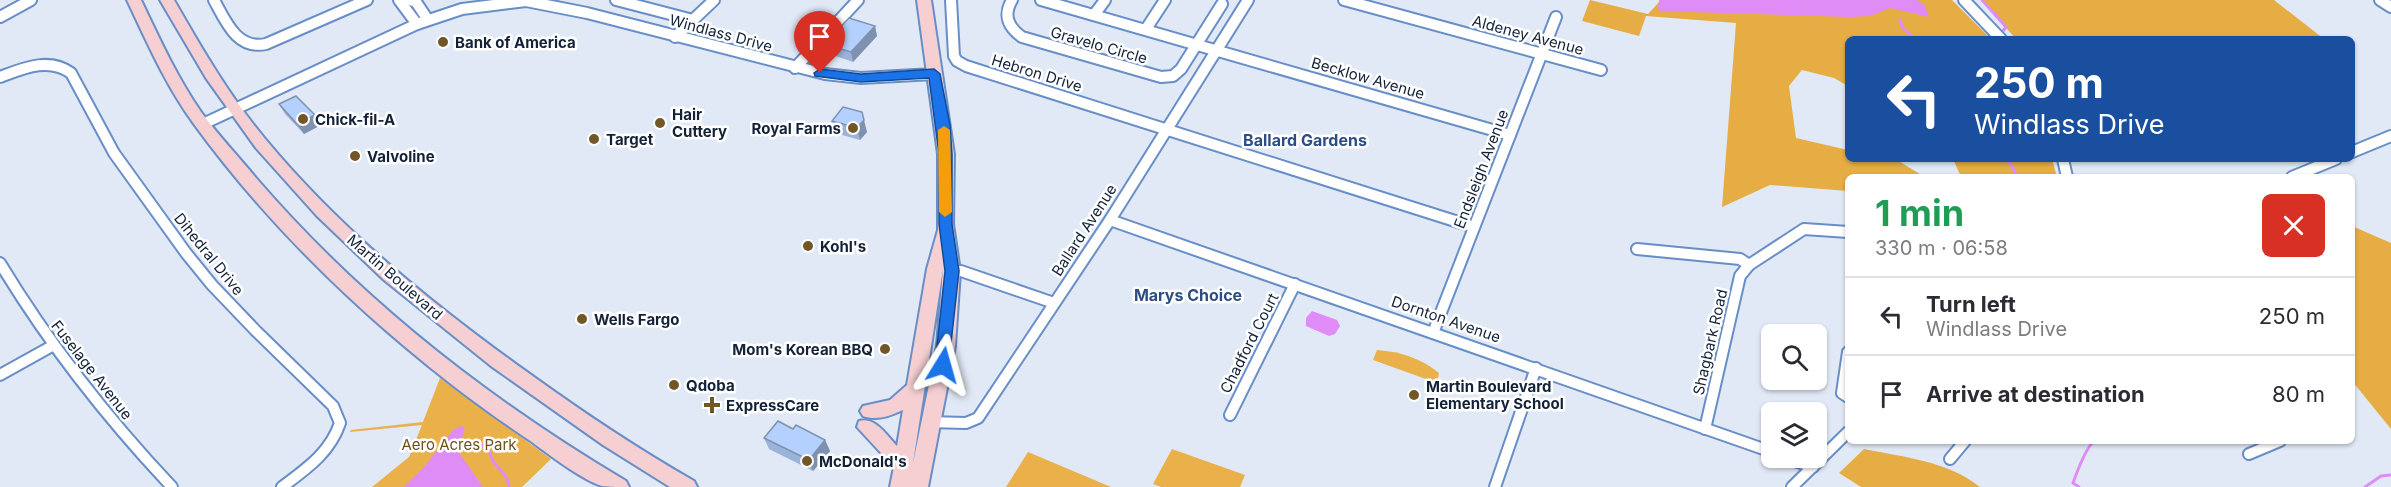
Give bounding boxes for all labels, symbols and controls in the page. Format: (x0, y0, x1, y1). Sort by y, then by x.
street label: Windlass Drive (667, 10, 775, 56)
pin (794, 11, 845, 73)
street label: Aldeney Avenue (1470, 11, 1586, 59)
icon: arrive (803, 20, 836, 53)
street label: Gravelo Circle (1048, 22, 1150, 68)
place label: Bank of America (455, 33, 576, 52)
marker: Bank of America (436, 35, 450, 49)
street label: Hebron Drive (989, 50, 1085, 96)
street label: Becklow Avenue (1309, 53, 1427, 103)
text: 250 m (1974, 57, 2104, 108)
icon: left (1875, 60, 1953, 138)
place label: Hair Cuttery (672, 105, 727, 141)
street label: Endsleigh Avenue (1450, 107, 1512, 231)
text: Windlass Drive (1974, 108, 2164, 141)
place label: Chick-fil-A (315, 110, 395, 129)
marker: Chick-fil-A (296, 112, 310, 126)
marker: Hair Cuttery (653, 116, 667, 130)
place label: Royal Farms (752, 119, 841, 138)
marker: Royal Farms (846, 121, 860, 135)
place label: Target (606, 130, 654, 149)
district label: Ballard Gardens (1243, 130, 1367, 150)
marker: Target (587, 132, 601, 146)
place label: Valvoline (367, 147, 435, 166)
marker: Valvoline (348, 149, 362, 163)
street label: Ballard Avenue (1047, 181, 1121, 279)
text: 1 min (1875, 191, 1964, 235)
button: close (2262, 194, 2325, 257)
street label: Dihedral Drive (170, 209, 248, 299)
street label: Martin Boulevard (343, 230, 447, 324)
text: 330 m · 06:58 (1875, 236, 2008, 260)
place label: Kohl's (820, 237, 866, 256)
marker: Kohl's (801, 239, 815, 253)
district label: Marys Choice (1134, 285, 1242, 305)
street label: Shagbark Road (1689, 287, 1731, 397)
street label: Chadford Court (1216, 290, 1282, 396)
street label: Dornton Avenue (1389, 291, 1503, 347)
text: Turn left (1926, 291, 2016, 317)
icon: left (1875, 300, 1908, 333)
text: 250 m (2259, 303, 2325, 329)
place label: Wells Fargo (594, 310, 680, 329)
marker: Wells Fargo (575, 312, 589, 326)
street label: Fuselage Avenue (47, 317, 137, 423)
text: Windlass Drive (1926, 317, 2067, 341)
map controls (1761, 324, 1827, 468)
button: search (1761, 324, 1827, 390)
position arrow (911, 333, 975, 397)
place label: Mom's Korean BBQ (732, 340, 873, 359)
marker: Mom's Korean BBQ (878, 342, 892, 356)
place label: Qdoba (686, 376, 735, 395)
place label: Martin Boulevard Elementary School (1426, 377, 1564, 413)
marker: Qdoba (667, 378, 681, 392)
icon: arrive (1875, 378, 1908, 411)
text: Arrive at destination (1926, 381, 2145, 407)
text: 80 m (2272, 381, 2325, 407)
marker: Martin Boulevard Elementary School (1407, 388, 1421, 402)
marker: ExpressCare (703, 396, 721, 414)
place label: ExpressCare (726, 396, 819, 415)
button: layers (1761, 402, 1827, 468)
park label: Aero Acres Park (401, 435, 517, 454)
place label: McDonald's (819, 452, 907, 471)
marker: McDonald's (800, 454, 814, 468)

